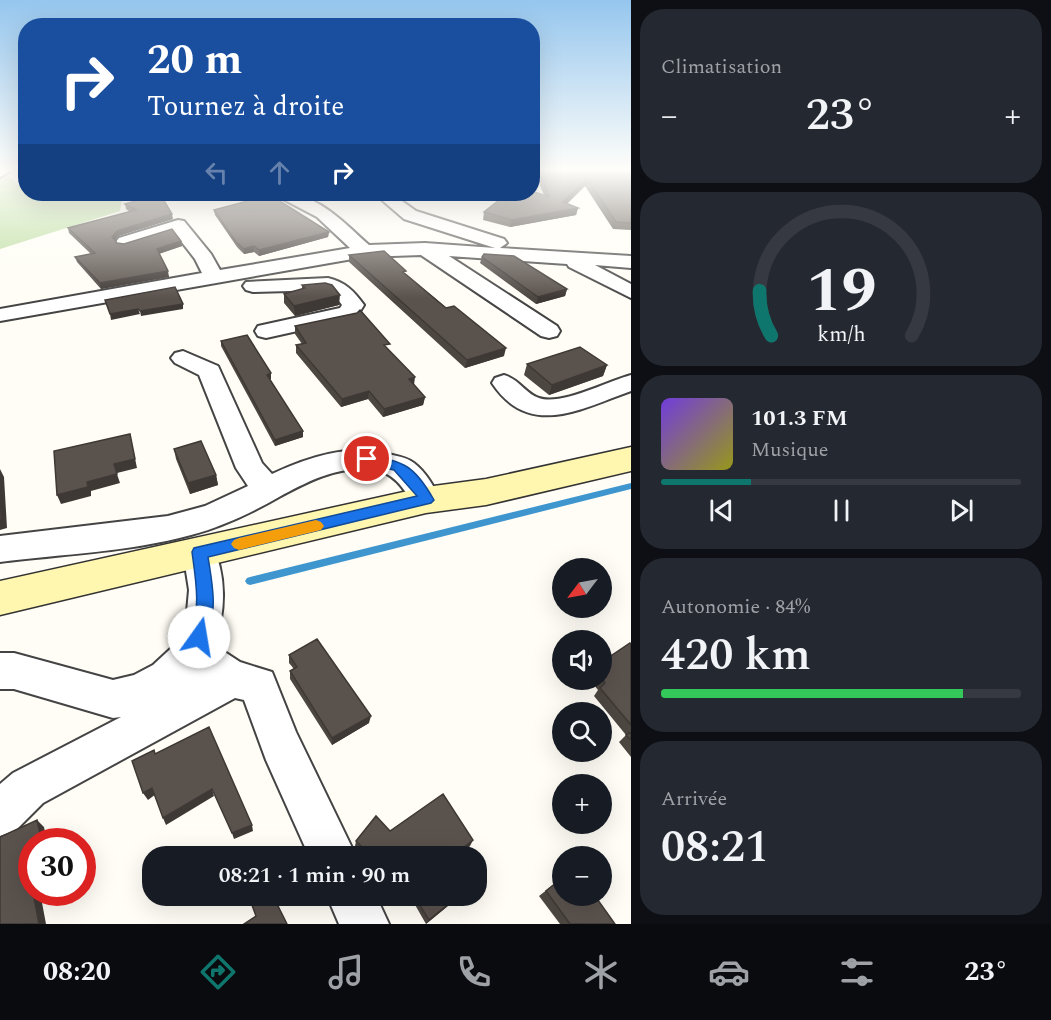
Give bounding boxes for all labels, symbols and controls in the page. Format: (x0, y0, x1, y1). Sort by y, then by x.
text: 20 m (147, 29, 242, 92)
icon: right (48, 42, 126, 120)
text: Climatisation (661, 52, 782, 82)
text: 23° (806, 81, 876, 150)
text: Tournez à droite (147, 86, 344, 128)
text: − (661, 91, 678, 141)
text: + (1005, 91, 1021, 141)
icon: left (200, 156, 233, 189)
icon: ahead (263, 156, 296, 189)
icon: right (326, 156, 359, 189)
text: 19 (806, 244, 876, 339)
text: km/h (817, 318, 865, 351)
text: 101.3 FM (751, 402, 848, 435)
pin (341, 433, 392, 484)
text: Musique (751, 435, 828, 465)
icon: arrive (350, 442, 383, 475)
icon: previous (705, 494, 738, 527)
icon: pause (825, 494, 858, 527)
icon: next (945, 494, 978, 527)
north arrow (552, 558, 612, 618)
map controls (552, 558, 612, 906)
text: Autonomie · 84% (661, 592, 810, 622)
position arrow (167, 605, 231, 669)
text: 420 km (661, 621, 811, 690)
button: sound (552, 630, 612, 690)
button: search (552, 702, 612, 762)
button: + (552, 774, 612, 834)
text: Arrivée (661, 784, 727, 814)
text: 08:21 (661, 813, 769, 882)
speed limit sign: 30 (18, 828, 96, 906)
button: − (552, 846, 612, 906)
text: 08:21 · 1 min · 90 m (219, 859, 410, 892)
text: 08:20 (43, 951, 111, 993)
icon: directions (197, 951, 239, 993)
icon: music (325, 951, 367, 993)
icon: phone (453, 951, 495, 993)
icon: climate (580, 951, 622, 993)
icon: car (708, 951, 750, 993)
icon: filters (836, 951, 878, 993)
text: 23° (964, 951, 1008, 993)

